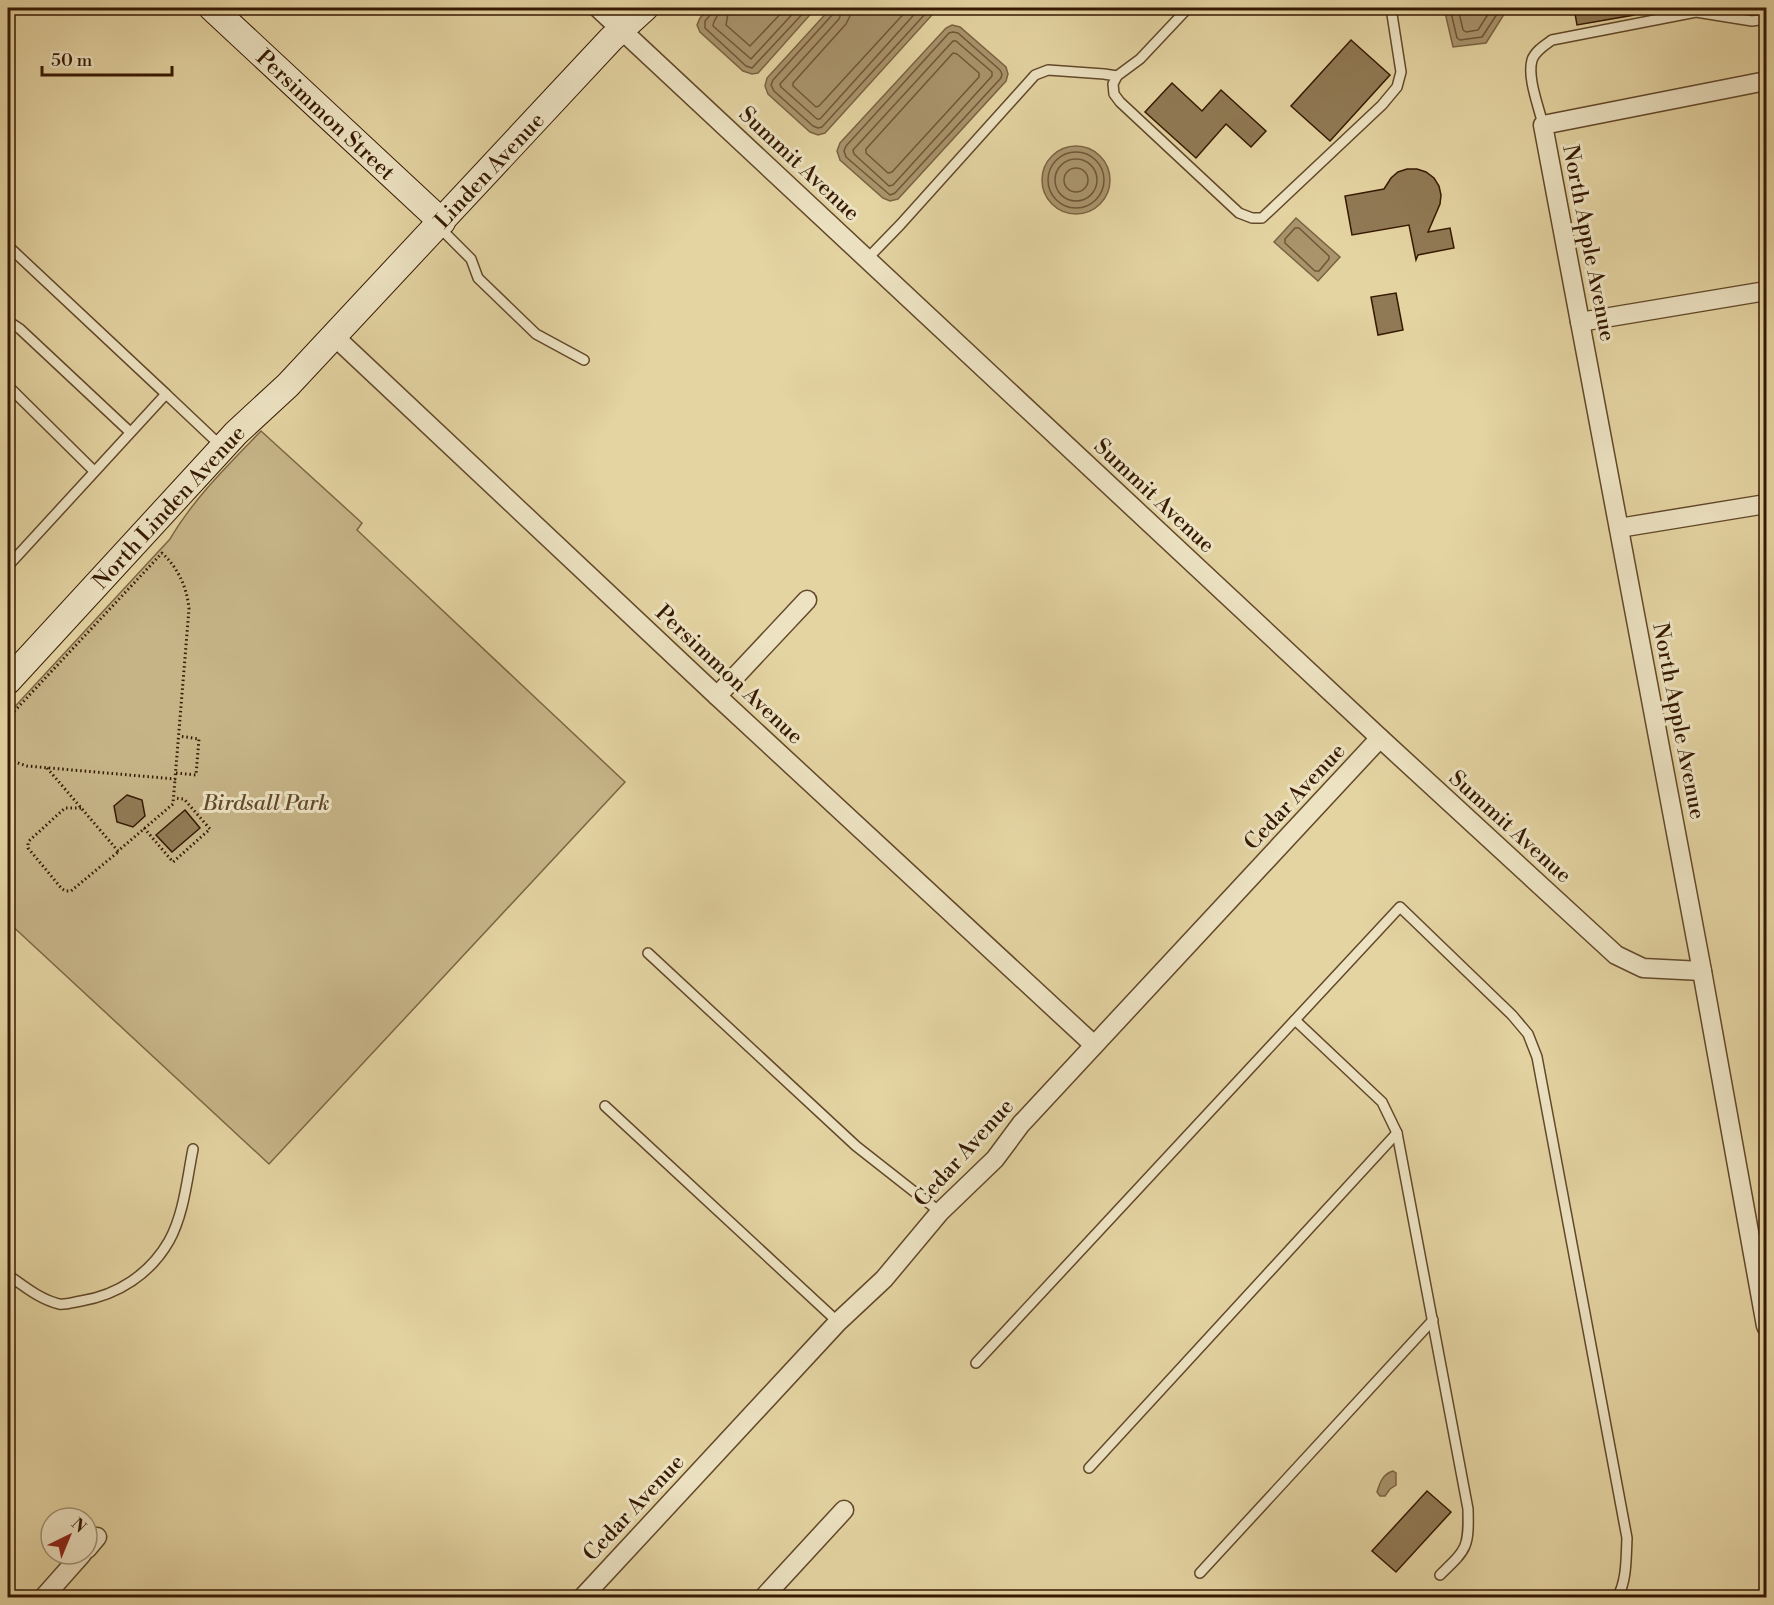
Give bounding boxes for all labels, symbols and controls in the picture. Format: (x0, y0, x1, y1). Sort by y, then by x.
scale bar (42, 39, 172, 77)
street label: Persimmon Street (250, 44, 400, 187)
text: 50 m (51, 49, 93, 72)
street label: Summit Avenue (733, 101, 865, 227)
street label: Linden Avenue (429, 107, 551, 234)
street label: North Apple Avenue (1556, 143, 1621, 344)
street label: North Linden Avenue (87, 420, 251, 595)
street label: Summit Avenue (1088, 433, 1220, 559)
street label: Persimmon Avenue (649, 600, 808, 751)
street label: North Apple Avenue (1646, 621, 1711, 822)
street label: Cedar Avenue (1239, 738, 1351, 856)
street label: Summit Avenue (1443, 765, 1577, 889)
park label: Birdsall Park (201, 790, 330, 817)
street label: Cedar Avenue (908, 1093, 1020, 1213)
street label: Cedar Avenue (578, 1449, 690, 1567)
north arrow (39, 1506, 99, 1566)
text: N (67, 1514, 90, 1538)

